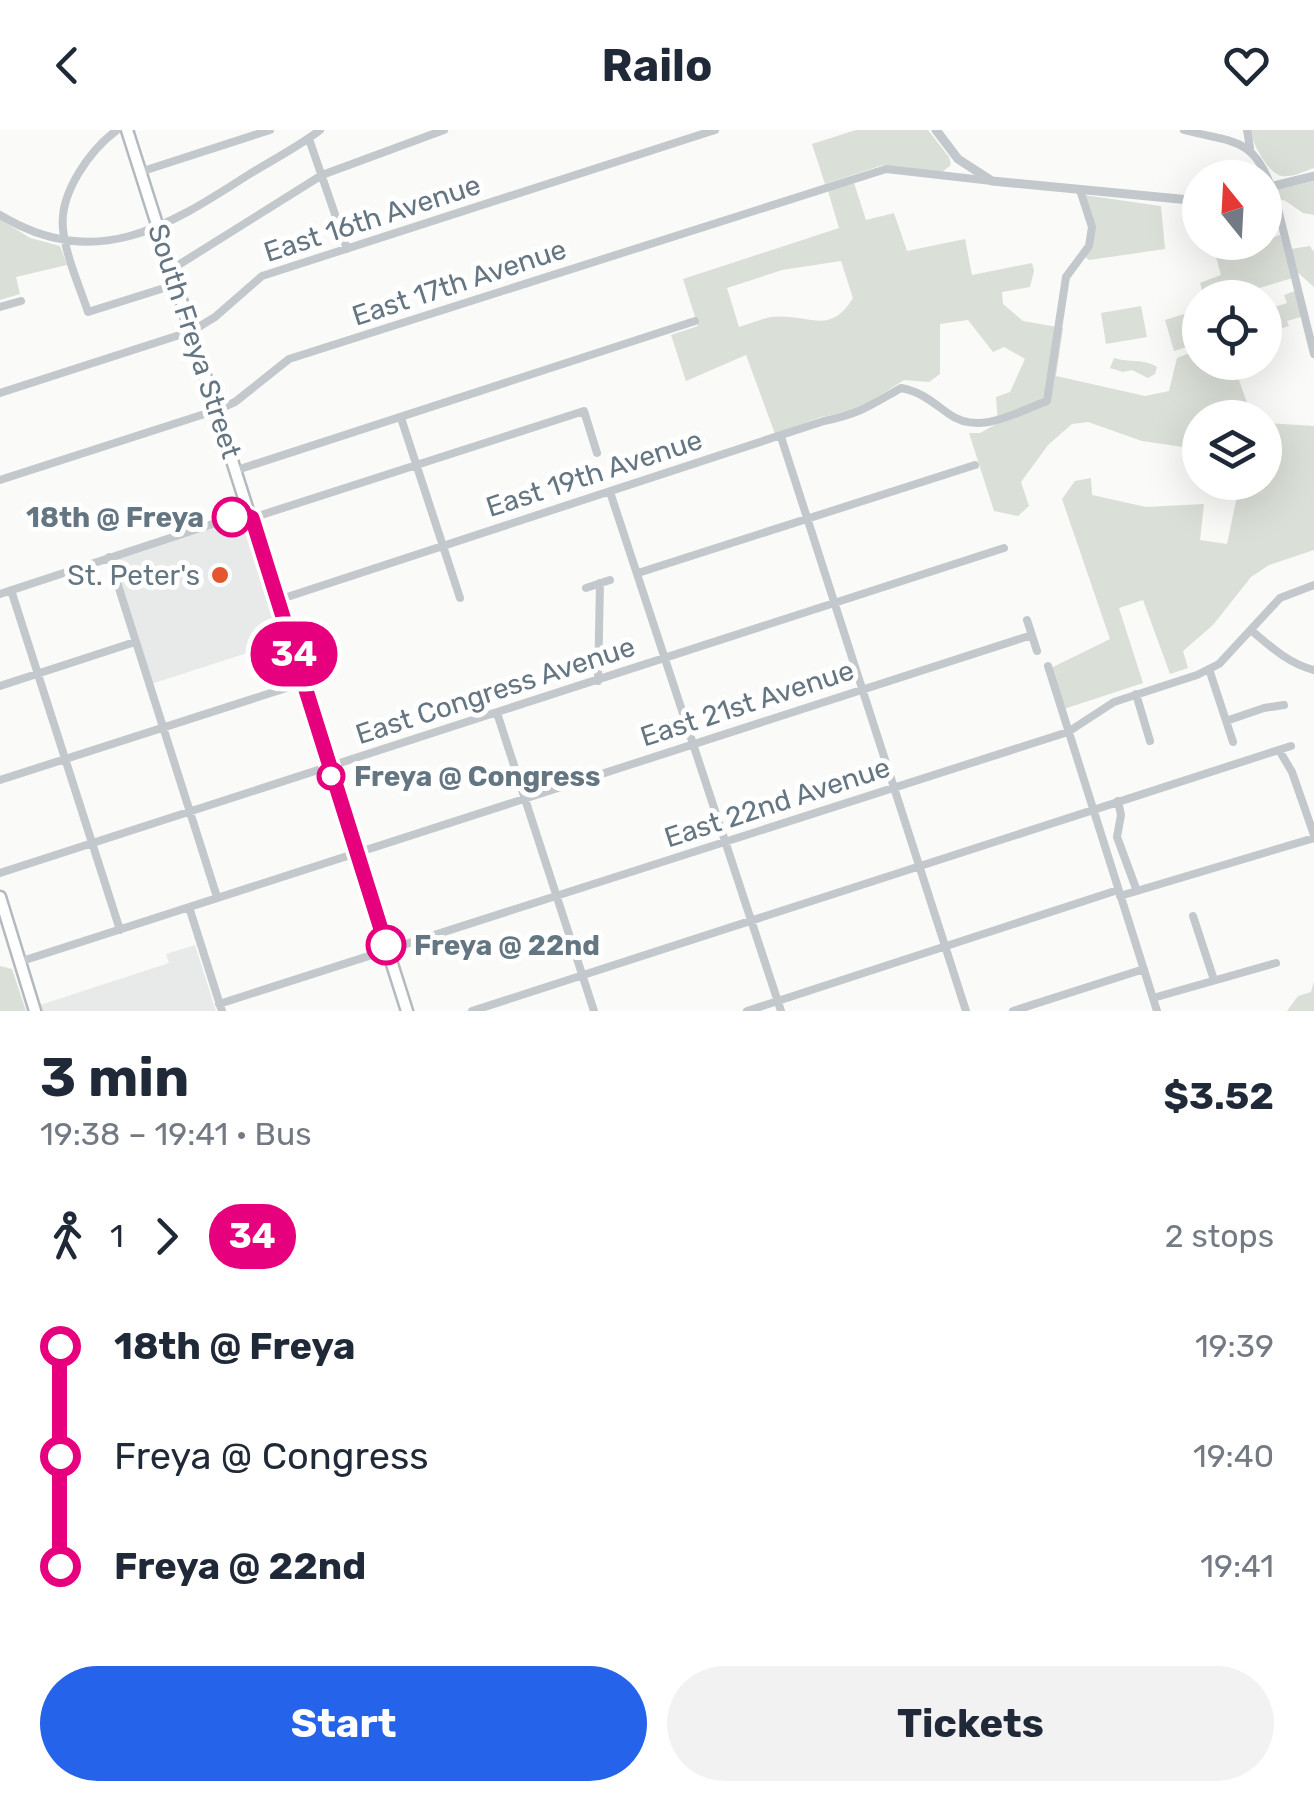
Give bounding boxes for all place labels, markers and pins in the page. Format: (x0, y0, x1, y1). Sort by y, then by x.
marker: 18th @ Freya (213, 498, 251, 536)
place label: 18th @ Freya (26, 501, 204, 534)
place label: St. Peter's (67, 559, 200, 592)
marker: St. Peter's (209, 564, 231, 586)
place label: Freya @ Congress (354, 760, 601, 793)
marker: Freya @ Congress (318, 763, 344, 789)
marker: Freya @ 22nd (367, 926, 405, 964)
place label: Freya @ 22nd (414, 929, 600, 962)

